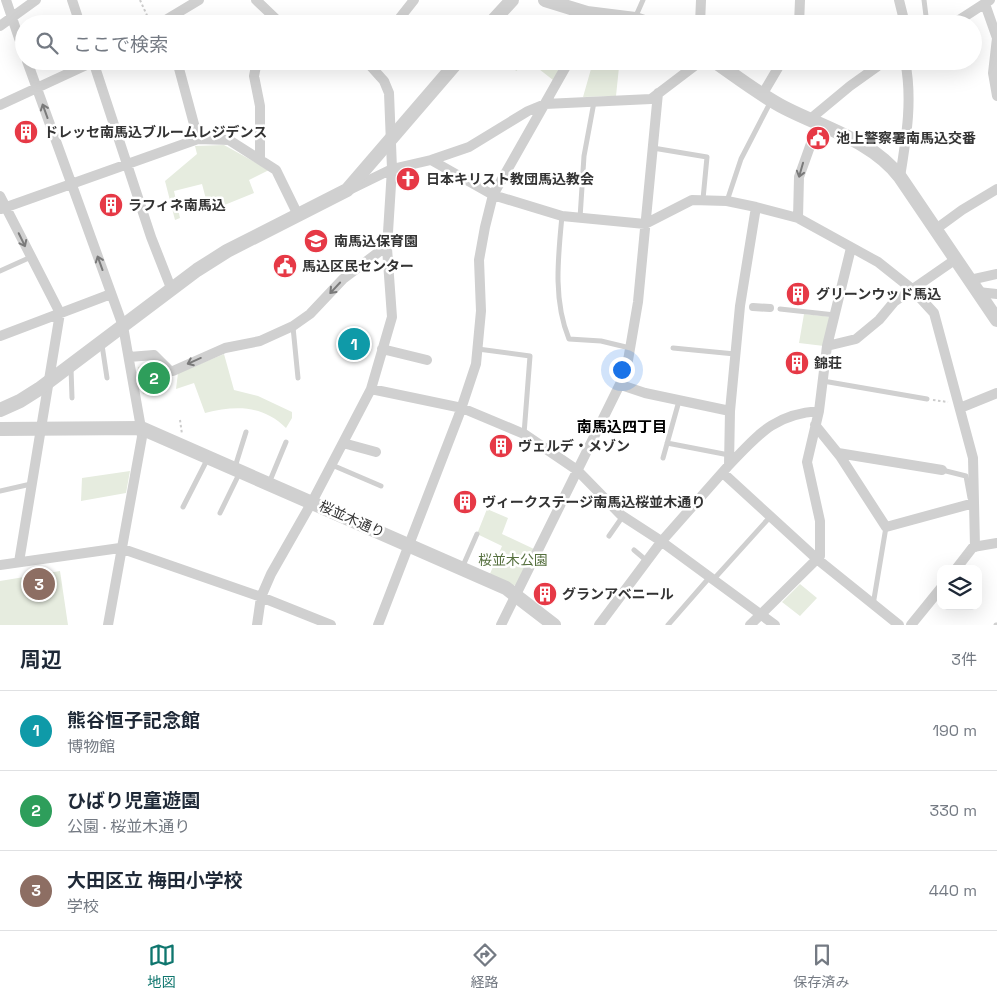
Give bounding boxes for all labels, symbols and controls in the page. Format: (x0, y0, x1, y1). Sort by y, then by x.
search box (15, 15, 982, 70)
icon: search (33, 29, 61, 57)
text: ここで検索 (73, 32, 168, 57)
one-way arrow (40, 103, 49, 119)
building icon: ドレッセ南馬込ブルームレジデンス (13, 119, 39, 145)
place label: ドレッセ南馬込ブルームレジデンス (44, 123, 267, 141)
public building icon: 池上警察署南馬込交番 (805, 125, 831, 151)
place label: 池上警察署南馬込交番 (836, 129, 976, 147)
one-way arrow (795, 161, 805, 177)
church icon: 日本キリスト教団馬込教会 (395, 166, 421, 192)
place label: 日本キリスト教団馬込教会 (426, 170, 594, 188)
building icon: ラフィネ南馬込 (98, 192, 124, 218)
place label: ラフィネ南馬込 (128, 196, 226, 214)
school or university icon: 南馬込保育園 (303, 228, 329, 254)
one-way arrow (18, 232, 27, 247)
place label: 南馬込保育園 (334, 232, 418, 250)
public building icon: 馬込区民センター (272, 253, 298, 279)
one-way arrow (95, 256, 104, 272)
place label: 馬込区民センター (302, 257, 414, 275)
one-way arrow (329, 281, 341, 294)
building icon: グリーンウッド馬込 (785, 281, 811, 307)
place label: グリーンウッド馬込 (816, 285, 941, 303)
pin: 1 (338, 325, 370, 363)
building icon: 錦荘 (784, 350, 810, 376)
place label: 錦荘 (814, 354, 842, 372)
one-way arrow (187, 357, 202, 367)
your location (609, 357, 635, 383)
pin: 2 (138, 359, 170, 397)
district label: 南馬込四丁目 (577, 417, 667, 436)
building icon: ヴェルデ・メゾン (488, 433, 514, 459)
place label: ヴェルデ・メゾン (518, 437, 630, 455)
building icon: ヴィークステージ南馬込桜並木通り (452, 489, 478, 515)
place label: ヴィークステージ南馬込桜並木通り (482, 493, 705, 511)
street label: 桜並木通り (316, 497, 388, 541)
park label: 桜並木公園 (478, 551, 548, 569)
pin: 3 (23, 565, 55, 603)
map controls (937, 565, 982, 610)
button: layers (937, 565, 982, 610)
building icon: グランアベニール (532, 581, 558, 607)
place label: グランアベニール (562, 585, 674, 603)
text: 周辺 (20, 646, 62, 673)
text: 3件 (951, 649, 977, 670)
text: 熊谷恒子記念館 (67, 708, 200, 733)
text: 1 (32, 720, 40, 741)
text: 190 m (932, 720, 977, 741)
text: 博物館 (67, 736, 115, 757)
text: ひばり児童遊園 (67, 788, 200, 813)
text: 2 (31, 800, 41, 821)
text: 330 m (930, 800, 977, 821)
text: 公園 · 桜並木通り (67, 816, 190, 837)
text: 大田区立 梅田小学校 (67, 868, 243, 893)
text: 3 (31, 880, 41, 901)
text: 440 m (929, 880, 977, 901)
text: 学校 (67, 896, 99, 917)
tab: 地図 (148, 941, 176, 991)
tab: 経路 (471, 941, 499, 991)
tab: 保存済み (794, 941, 850, 991)

